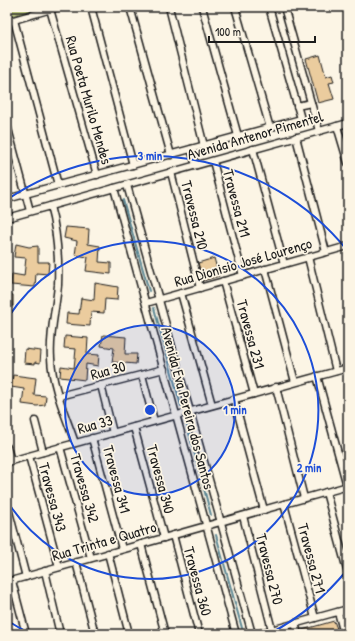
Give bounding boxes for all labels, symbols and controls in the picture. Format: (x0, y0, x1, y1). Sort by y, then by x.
scale bar (209, 18, 315, 44)
text: 100 m (215, 23, 241, 40)
street label: Rua Poeta Murilo Mendes (61, 33, 117, 167)
street label: Avenida Antenor Pimentel (185, 106, 325, 164)
text: 3 min (138, 147, 163, 164)
street label: Travessa 211 (218, 167, 256, 239)
street label: Travessa 210 (176, 178, 214, 252)
street label: Rua Dionisio José Lourenço (172, 232, 314, 292)
street label: Travessa 231 (232, 297, 270, 371)
street label: Avenida Eva Pereira dos Santos (156, 324, 220, 492)
street label: Rua 30 (88, 355, 128, 385)
text: 1 min (223, 401, 247, 418)
centre of rings (143, 403, 157, 417)
street label: Rua 33 (75, 409, 115, 439)
street label: Travessa 340 (142, 442, 180, 516)
street label: Travessa 341 (98, 443, 136, 515)
street label: Travessa 342 (65, 451, 105, 525)
text: 2 min (297, 459, 322, 476)
street label: Travessa 343 (34, 460, 72, 534)
street label: Rua Trinta e Quatro (49, 516, 159, 566)
street label: Travessa 271 (293, 521, 331, 595)
street label: Travessa 270 (251, 531, 289, 607)
street label: Travessa 360 (179, 544, 217, 618)

